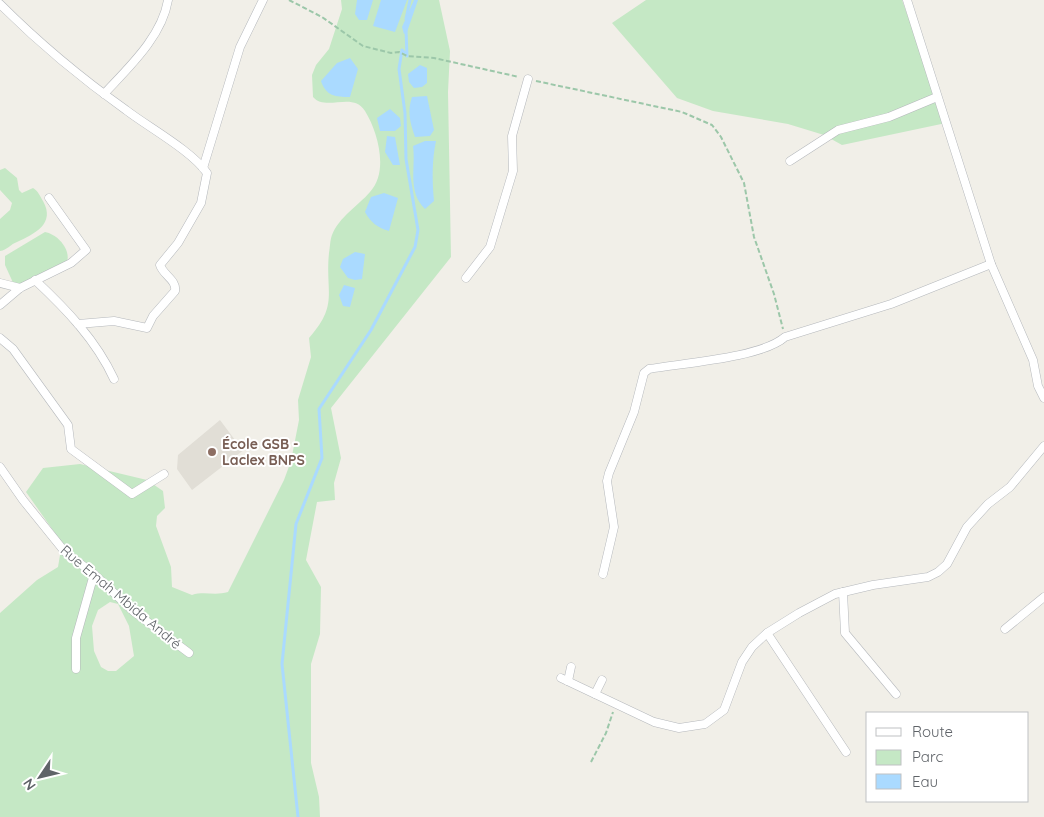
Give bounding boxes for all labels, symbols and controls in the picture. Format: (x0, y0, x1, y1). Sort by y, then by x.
place label: École GSB - Laclex BNPS (222, 435, 305, 469)
marker: École GSB - Laclex BNPS (206, 446, 218, 458)
street label: Rue Emah Mbida André (57, 541, 185, 653)
legend (866, 712, 1029, 802)
text: Route (912, 722, 953, 741)
text: Parc (912, 747, 943, 766)
north arrow (15, 752, 65, 802)
text: Eau (912, 772, 938, 791)
text: N (19, 775, 40, 794)

